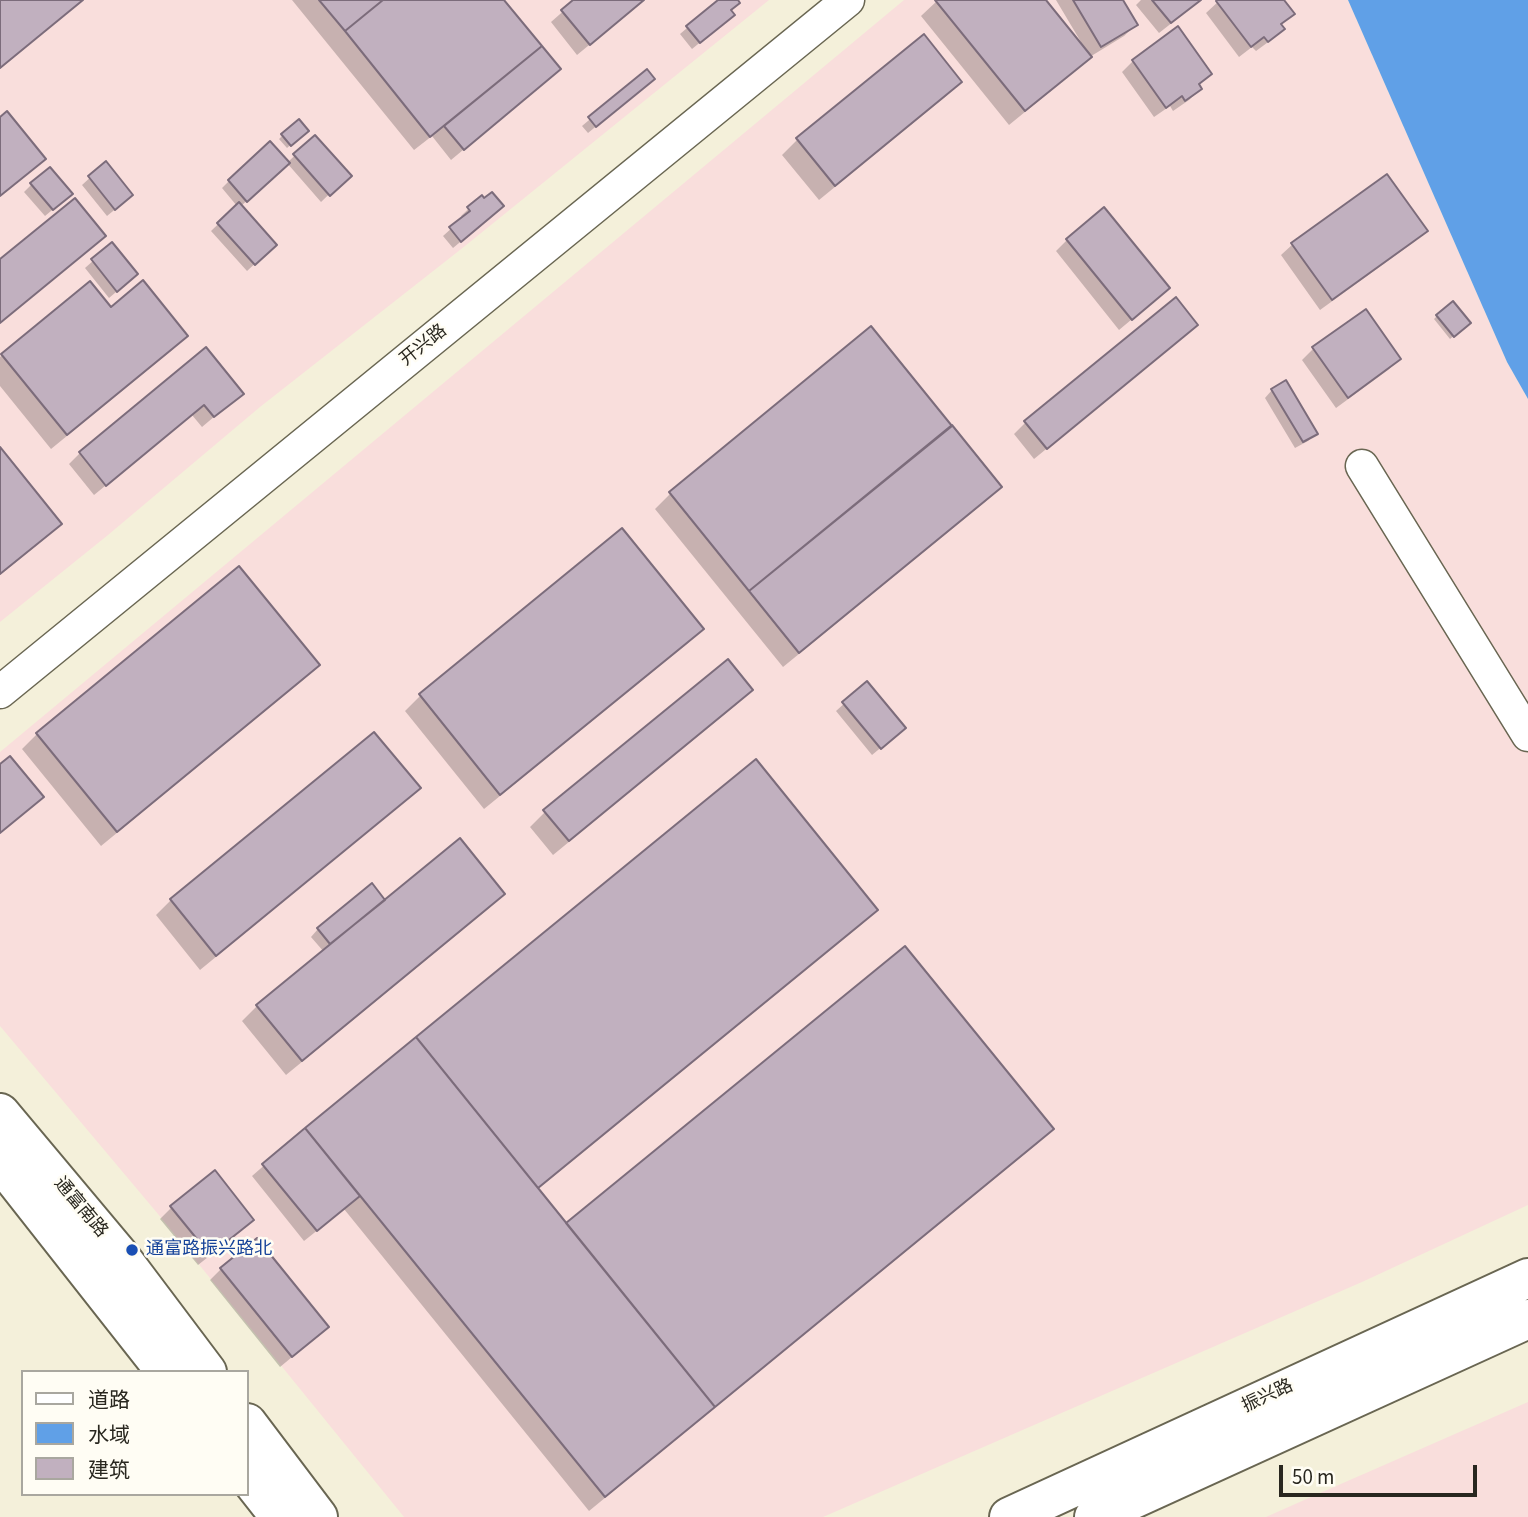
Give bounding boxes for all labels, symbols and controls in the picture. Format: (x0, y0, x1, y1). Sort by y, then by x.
street label: 开兴路 (396, 321, 452, 371)
street label: 通富南路 (49, 1173, 111, 1243)
place label: 通富路振兴路北 (146, 1239, 272, 1261)
marker: 通富路振兴路北 (124, 1242, 140, 1258)
legend (21, 1370, 248, 1496)
street label: 振兴路 (1239, 1376, 1297, 1418)
text: 道路 (88, 1385, 130, 1415)
text: 水域 (88, 1420, 130, 1450)
scale bar (1283, 1450, 1481, 1494)
text: 建筑 (88, 1455, 130, 1485)
text: 50 m (1292, 1462, 1334, 1492)

